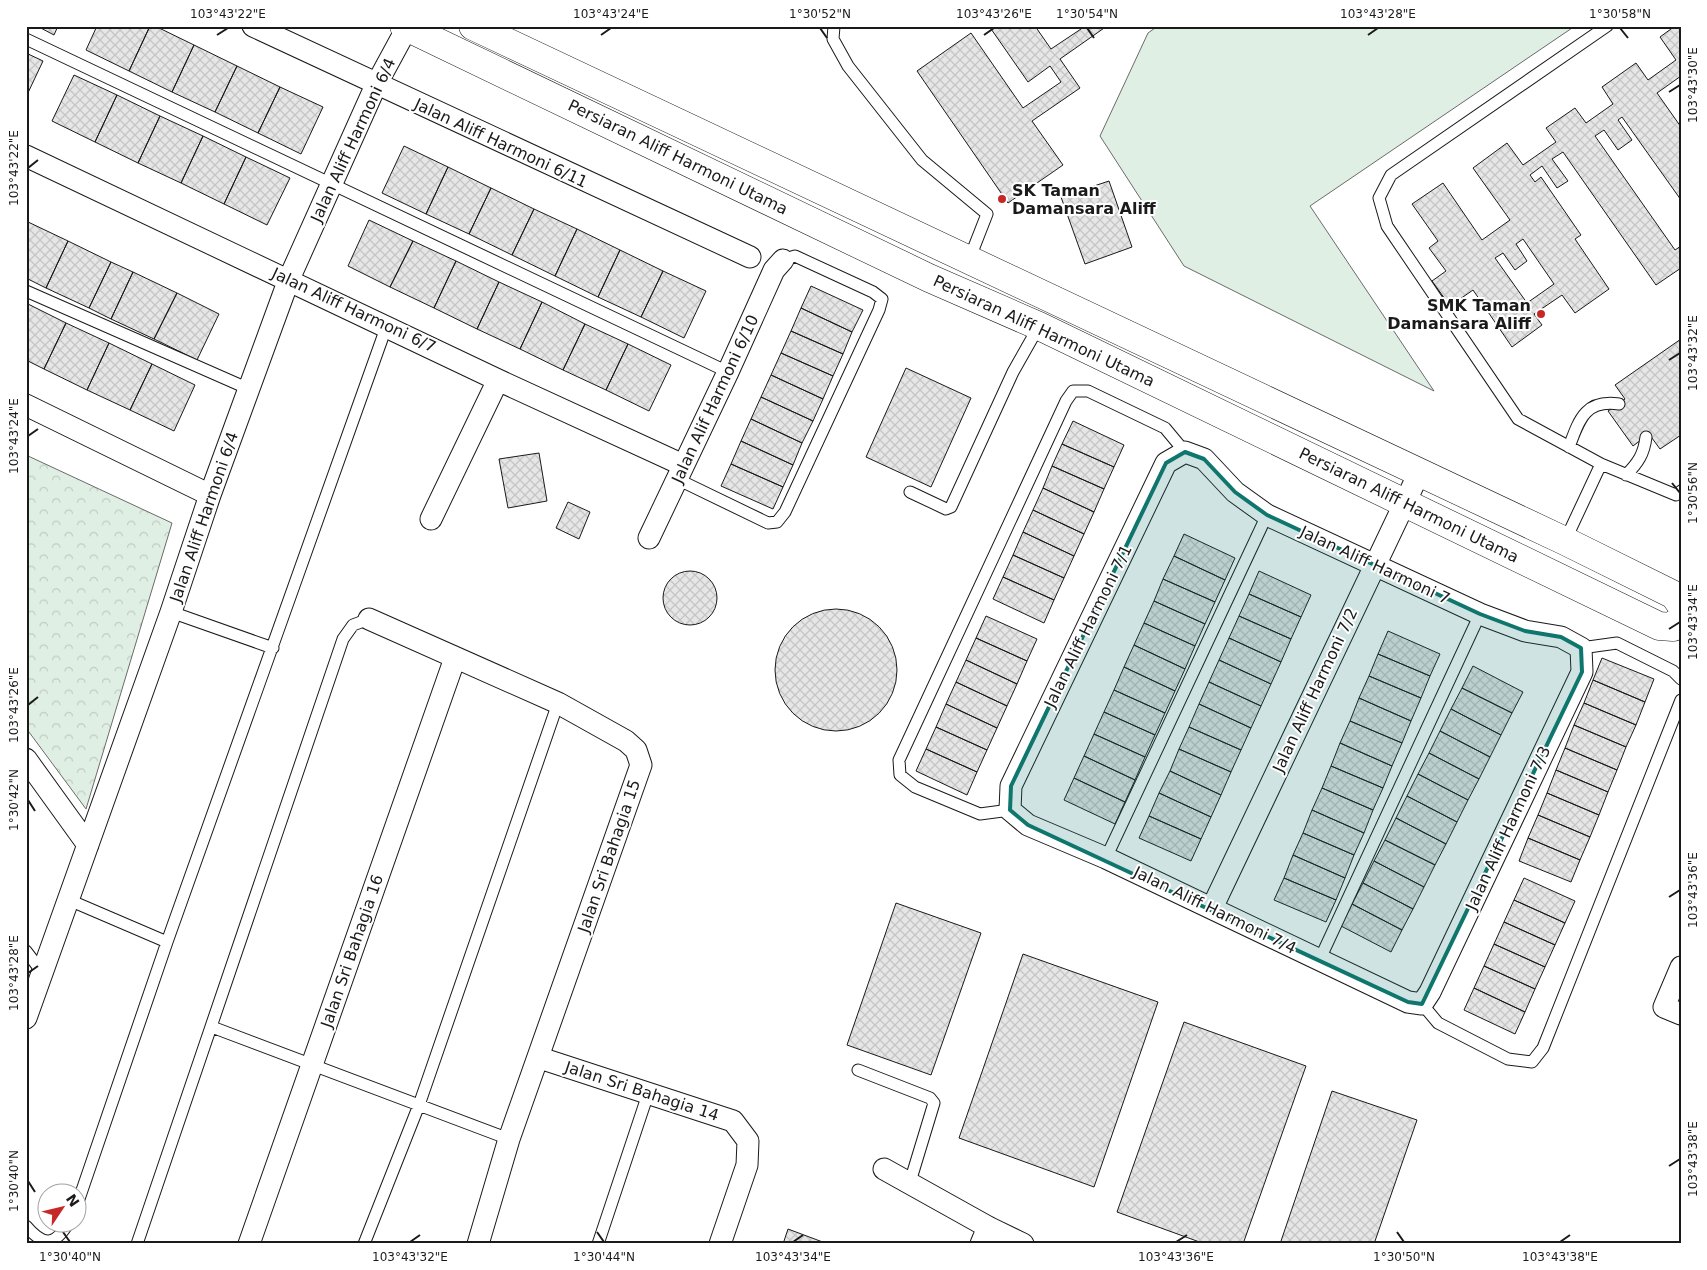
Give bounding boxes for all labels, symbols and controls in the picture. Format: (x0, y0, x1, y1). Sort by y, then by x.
text: 103°43'22"E (190, 7, 266, 21)
text: 103°43'24"E (573, 7, 649, 21)
text: 1°30'52"N (789, 7, 851, 21)
text: 103°43'26"E (956, 7, 1032, 21)
text: 1°30'54"N (1056, 7, 1118, 21)
text: 103°43'28"E (1340, 7, 1416, 21)
text: 1°30'58"N (1589, 7, 1651, 21)
text: 103°43'30"E (1686, 47, 1700, 123)
street label: Jalan Aliff Harmoni 6/4 (306, 55, 399, 226)
street label: Jalan Aliff Harmoni 6/11 (410, 94, 591, 192)
street label: Persiaran Aliff Harmoni Utama (565, 95, 791, 219)
text: 103°43'22"E (7, 130, 21, 206)
place label: SK Taman Damansara Aliff (1012, 181, 1157, 218)
marker: SK Taman Damansara Aliff (996, 193, 1008, 205)
street label: Jalan Aliff Harmoni 6/7 (268, 263, 439, 356)
street label: Persiaran Aliff Harmoni Utama (930, 271, 1158, 391)
place label: SMK Taman Damansara Aliff (1387, 296, 1532, 333)
marker: SMK Taman Damansara Aliff (1535, 308, 1547, 320)
street label: Jalan Alif Harmoni 6/10 (667, 312, 762, 487)
text: 103°43'32"E (1686, 315, 1700, 391)
text: 103°43'24"E (7, 398, 21, 474)
street label: Jalan Aliff Harmoni 6/4 (166, 429, 242, 606)
street label: Persiaran Aliff Harmoni Utama (1296, 443, 1522, 567)
text: 1°30'56"N (1686, 462, 1700, 524)
street label: Jalan Aliff Harmoni 7 (1296, 521, 1453, 608)
street label: Jalan Aliff Harmoni 7/1 (1040, 541, 1136, 711)
text: 103°43'34"E (1686, 584, 1700, 660)
street label: Jalan Aliff Harmoni 7/2 (1268, 605, 1361, 776)
text: 103°43'26"E (7, 667, 21, 743)
street label: Jalan Aliff Harmoni 7/3 (1461, 743, 1554, 914)
text: 1°30'42"N (7, 769, 21, 831)
street label: Jalan Sri Bahagia 15 (574, 777, 644, 936)
text: 103°43'36"E (1686, 852, 1700, 928)
street label: Jalan Aliff Harmoni 7/4 (1130, 862, 1300, 958)
street label: Jalan Sri Bahagia 16 (317, 872, 387, 1031)
text: 103°43'28"E (7, 935, 21, 1011)
street label: Jalan Sri Bahagia 14 (562, 1057, 721, 1125)
text: 103°43'38"E (1686, 1121, 1700, 1197)
text: 1°30'40"N (7, 1150, 21, 1212)
north arrow (38, 1182, 88, 1232)
text: N (63, 1191, 83, 1210)
text: 1°30'40"N (39, 1250, 101, 1264)
text: 103°43'32"E (372, 1250, 448, 1264)
text: 1°30'44"N (573, 1250, 635, 1264)
text: 103°43'34"E (755, 1250, 831, 1264)
text: 103°43'36"E (1138, 1250, 1214, 1264)
text: 1°30'50"N (1373, 1250, 1435, 1264)
text: 103°43'38"E (1522, 1250, 1598, 1264)

